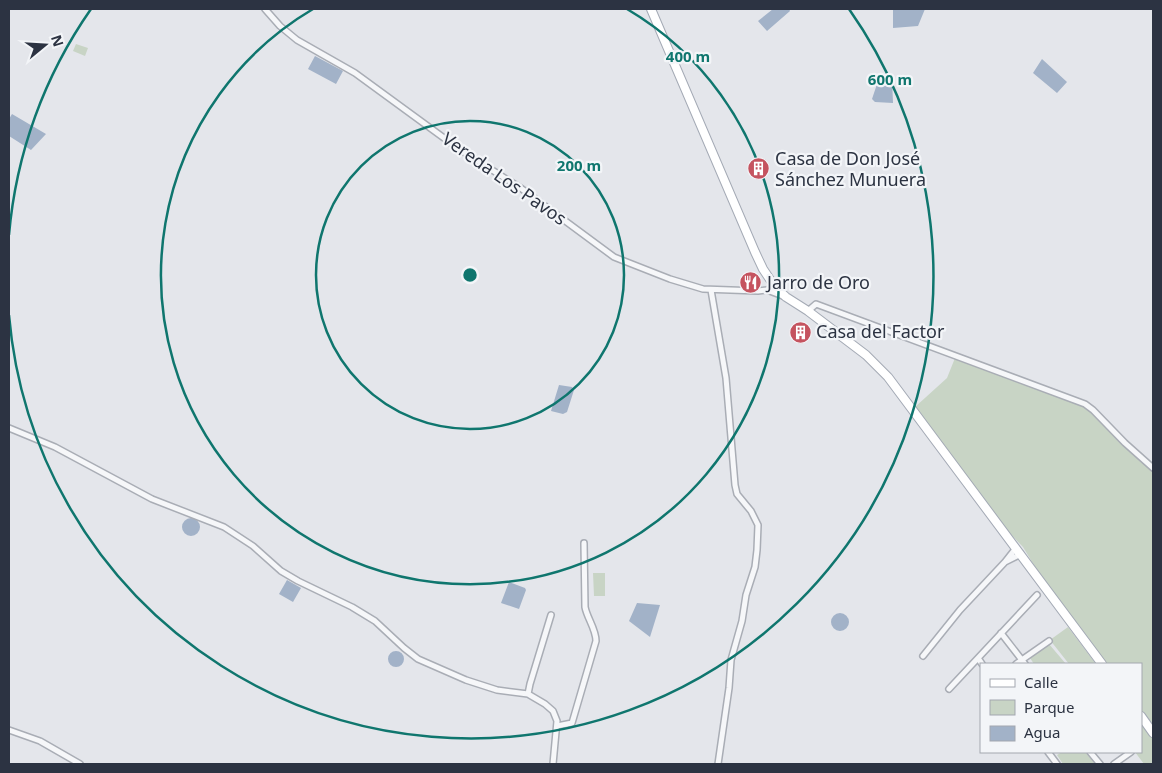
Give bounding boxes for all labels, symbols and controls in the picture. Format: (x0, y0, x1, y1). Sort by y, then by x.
north arrow (20, 20, 70, 70)
text: N (47, 32, 69, 49)
text: 400 m (666, 46, 710, 66)
text: 600 m (868, 69, 912, 89)
street label: Vereda Los Pavos (438, 126, 572, 230)
place label: Casa de Don José Sánchez Munuera (775, 146, 926, 191)
text: 200 m (557, 155, 601, 175)
building icon: Casa de Don José Sánchez Munuera (747, 157, 771, 181)
centre of rings (461, 266, 479, 284)
place label: Jarro de Oro (765, 270, 870, 294)
restaurant icon: Jarro de Oro (739, 271, 763, 295)
place label: Casa del Factor (816, 319, 945, 343)
building icon: Casa del Factor (788, 320, 812, 344)
legend (980, 663, 1142, 753)
text: Calle (1024, 672, 1058, 692)
text: Parque (1024, 697, 1074, 717)
text: Agua (1024, 722, 1061, 742)

